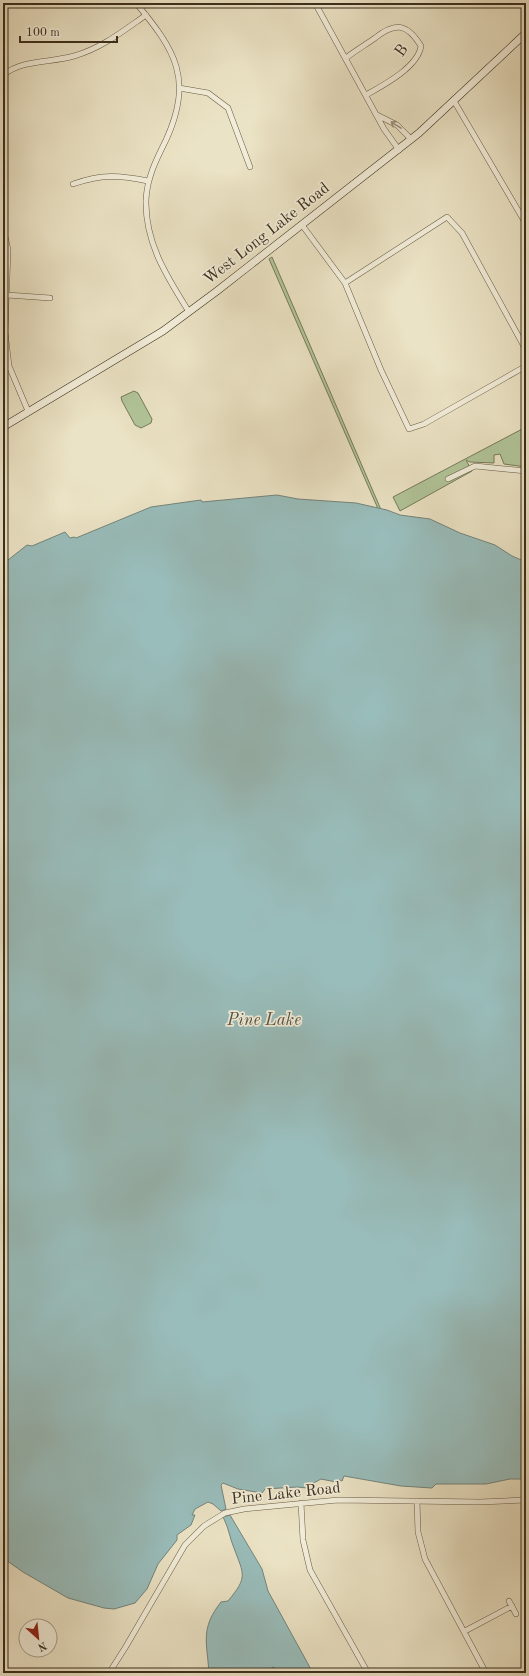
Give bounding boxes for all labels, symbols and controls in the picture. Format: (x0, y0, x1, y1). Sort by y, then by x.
scale bar (20, 18, 117, 44)
text: 100 m (26, 27, 60, 39)
street label: B (392, 42, 412, 60)
one-way arrow (391, 121, 402, 129)
street label: West Long Lake Road (201, 180, 333, 288)
water label: Pine Lake (226, 1012, 301, 1029)
street label: Pine Lake Road (230, 1480, 342, 1508)
north arrow (18, 1618, 58, 1658)
text: N (35, 1639, 48, 1653)

